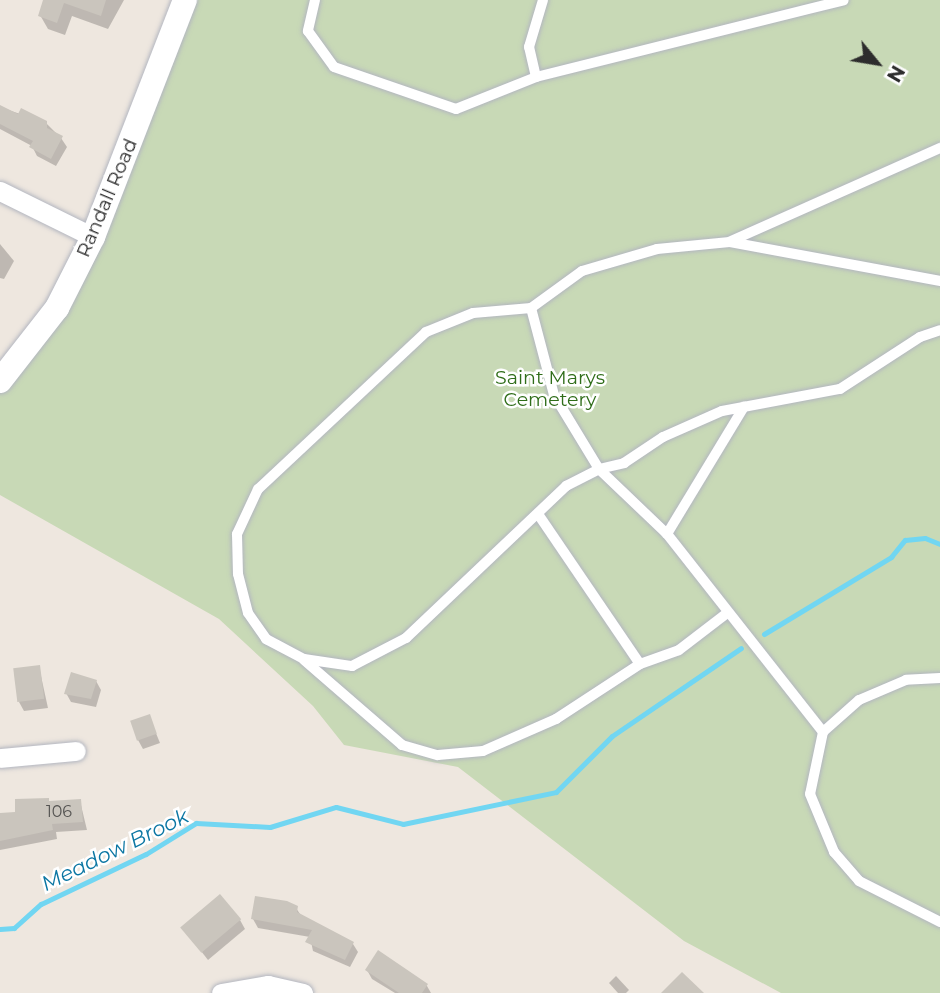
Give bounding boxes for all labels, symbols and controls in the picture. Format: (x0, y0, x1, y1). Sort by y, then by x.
north arrow (842, 28, 912, 98)
text: N (882, 61, 909, 86)
street label: Randall Road (72, 135, 142, 261)
park label: Saint Marys Cemetery (495, 367, 605, 411)
house number: 106 (46, 802, 72, 822)
water label: Meadow Brook (37, 803, 193, 897)

